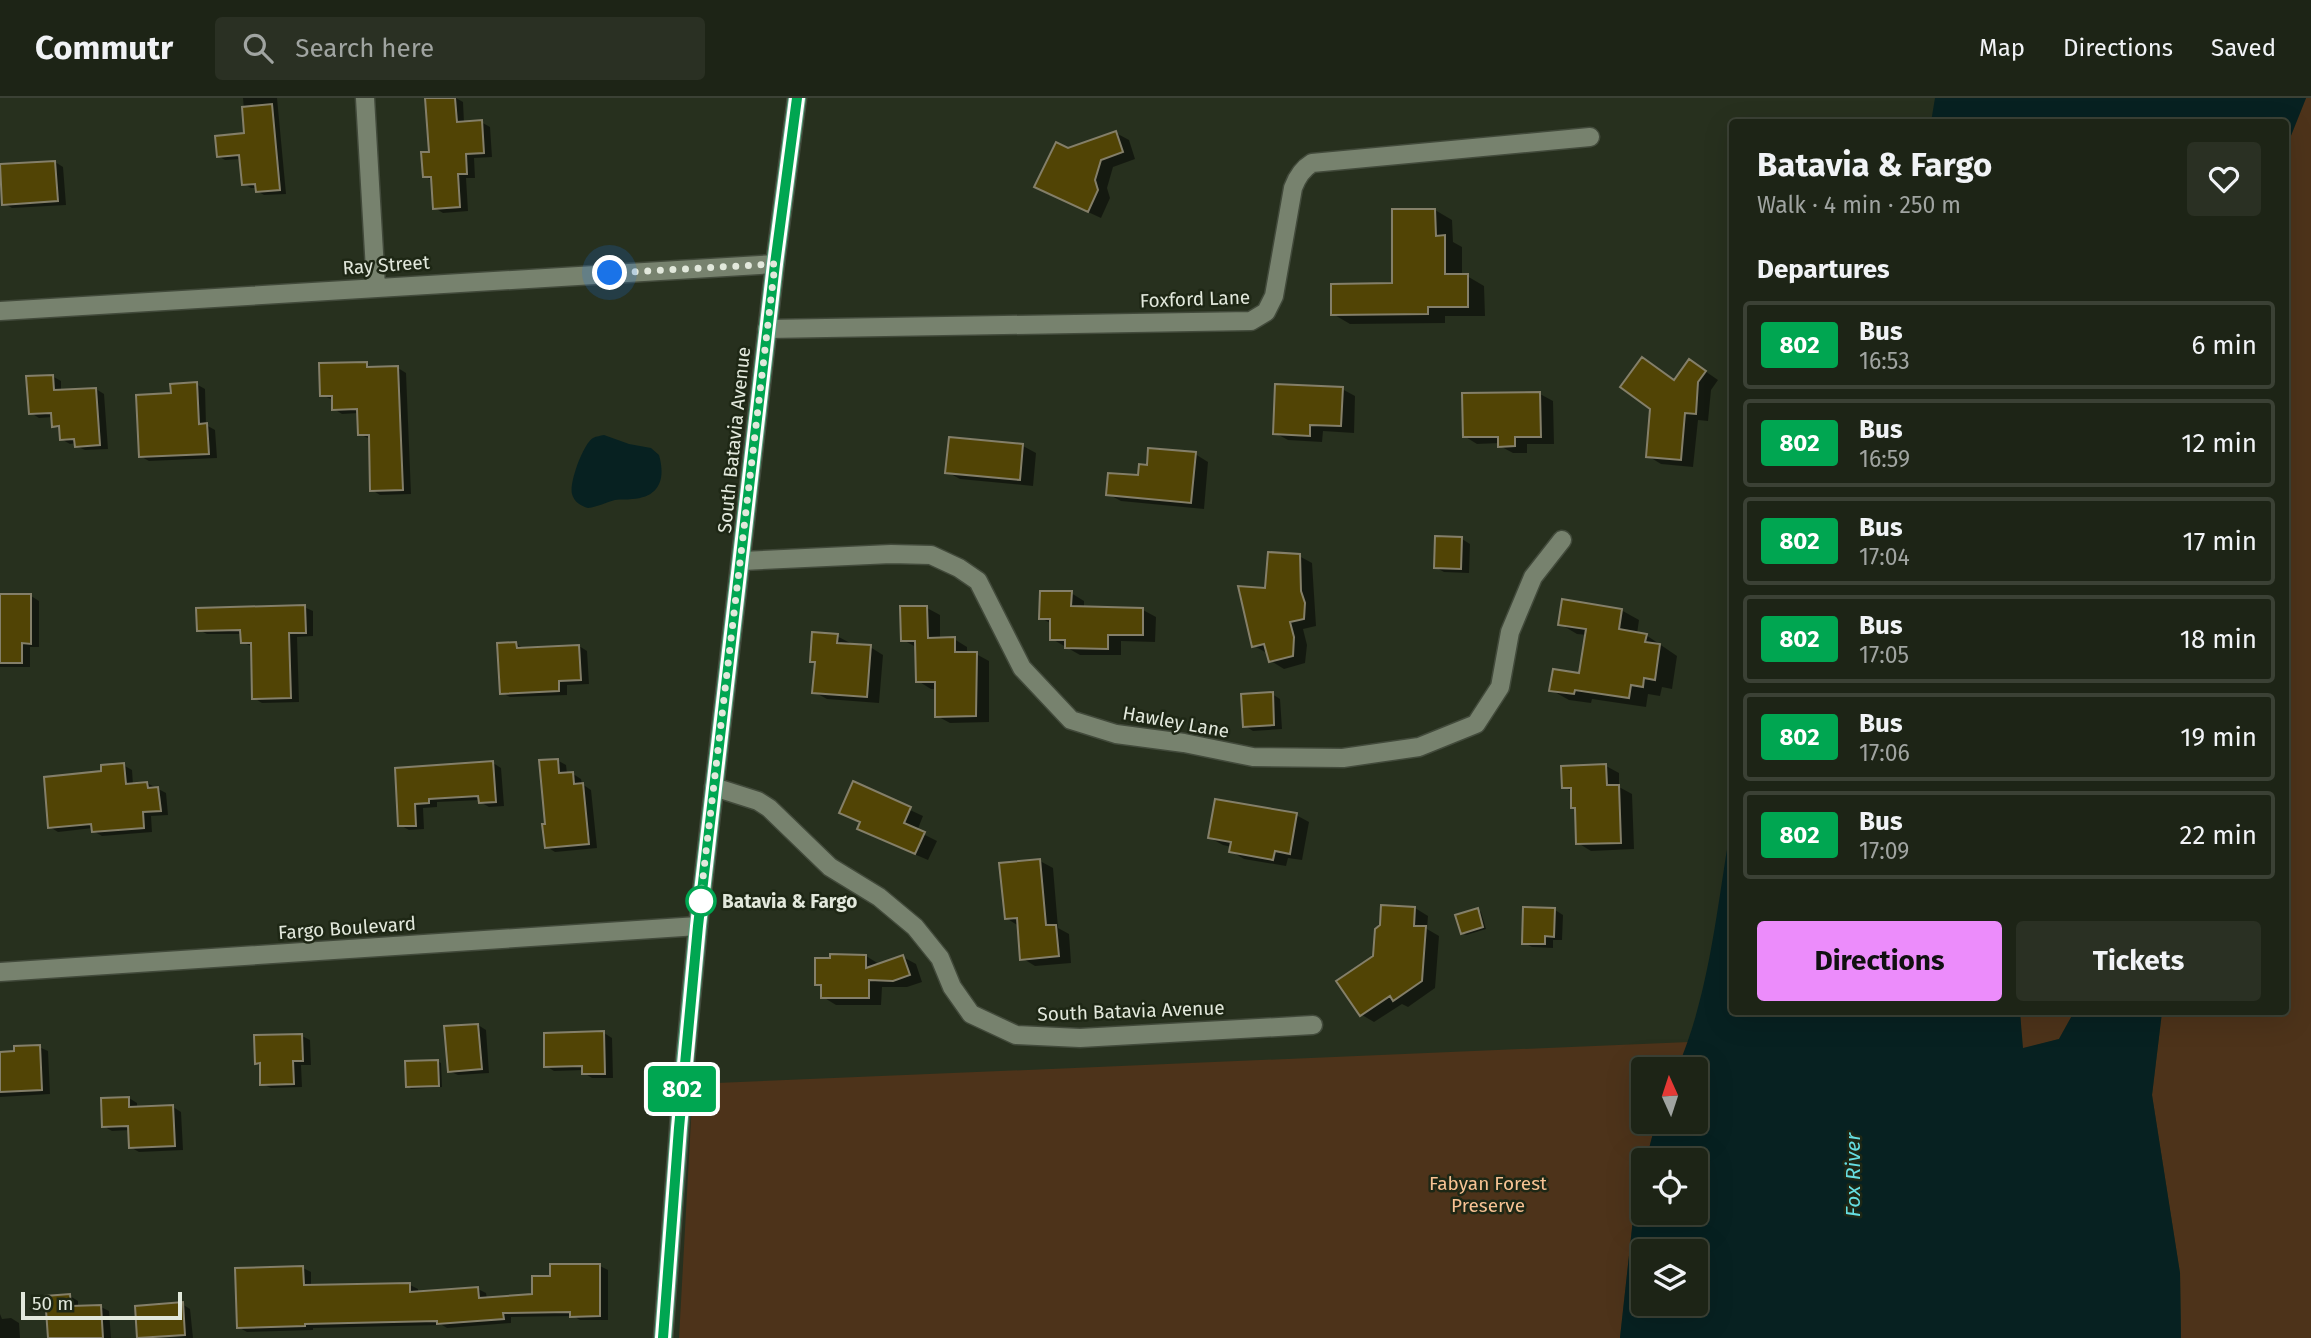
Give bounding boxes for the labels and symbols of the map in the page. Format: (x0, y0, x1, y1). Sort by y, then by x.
street label: Ray Street (342, 250, 430, 280)
your location (592, 255, 627, 290)
street label: Foxford Lane (1139, 286, 1251, 312)
street label: South Batavia Avenue (713, 346, 755, 534)
street label: Hawley Lane (1121, 701, 1231, 743)
marker: Batavia & Fargo (686, 886, 716, 916)
place label: Batavia & Fargo (722, 890, 857, 913)
street label: Fargo Boulevard (277, 912, 417, 944)
street label: South Batavia Avenue (1037, 996, 1225, 1026)
north arrow (1631, 1057, 1708, 1134)
line badge: 802 (642, 1066, 722, 1112)
water label: Fox River (1840, 1132, 1866, 1217)
park label: Fabyan Forest Preserve (1429, 1172, 1547, 1217)
scale bar (21, 1289, 182, 1321)

